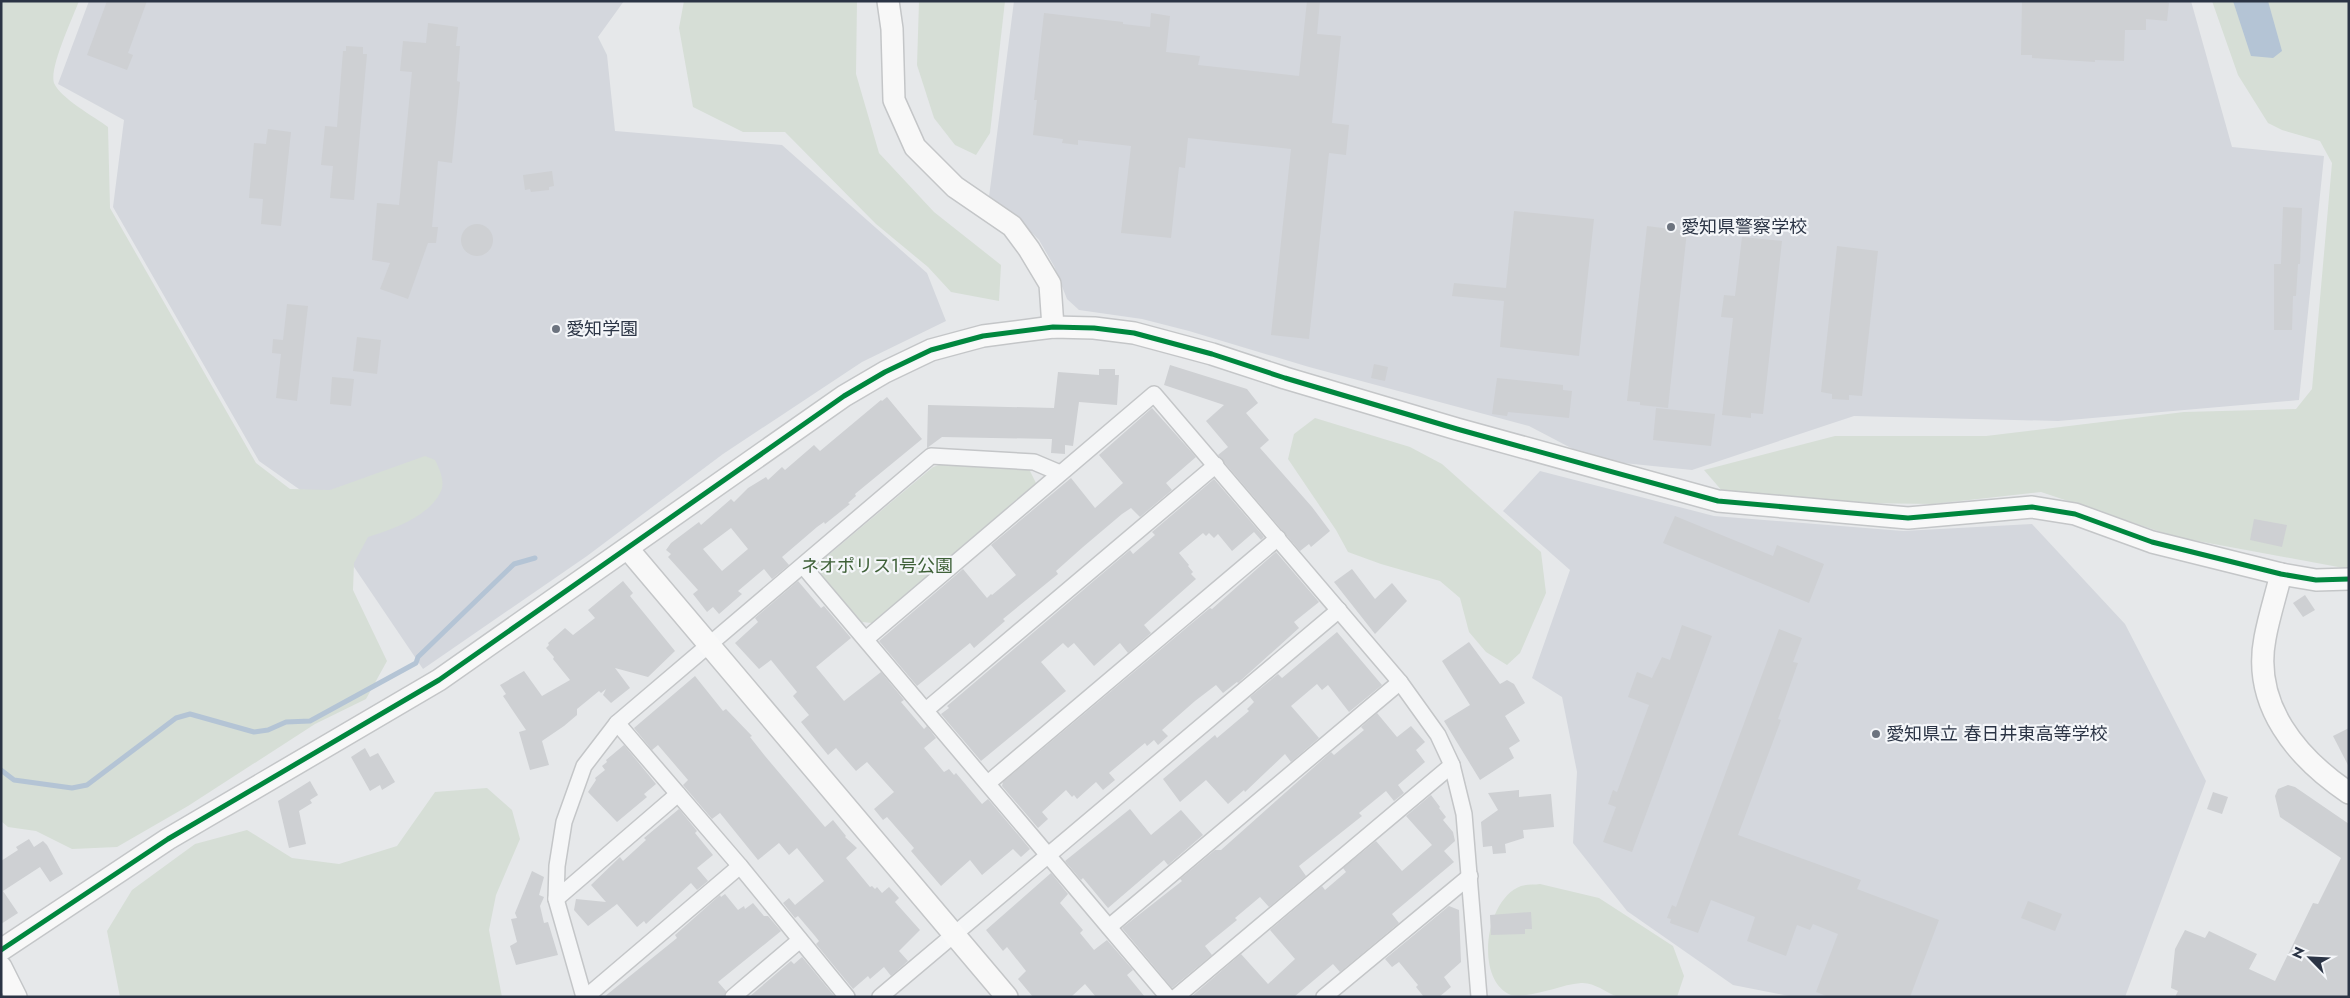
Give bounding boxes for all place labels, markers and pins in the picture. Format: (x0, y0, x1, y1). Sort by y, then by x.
place label: 愛知県警察学校 (1681, 214, 1807, 240)
marker: 愛知県警察学校 (1665, 221, 1677, 233)
place label: 愛知学園 (566, 316, 638, 342)
marker: 愛知学園 (550, 323, 562, 335)
place label: 愛知県立 春日井東高等学校 (1886, 721, 2107, 747)
marker: 愛知県立 春日井東高等学校 (1870, 728, 1882, 740)

